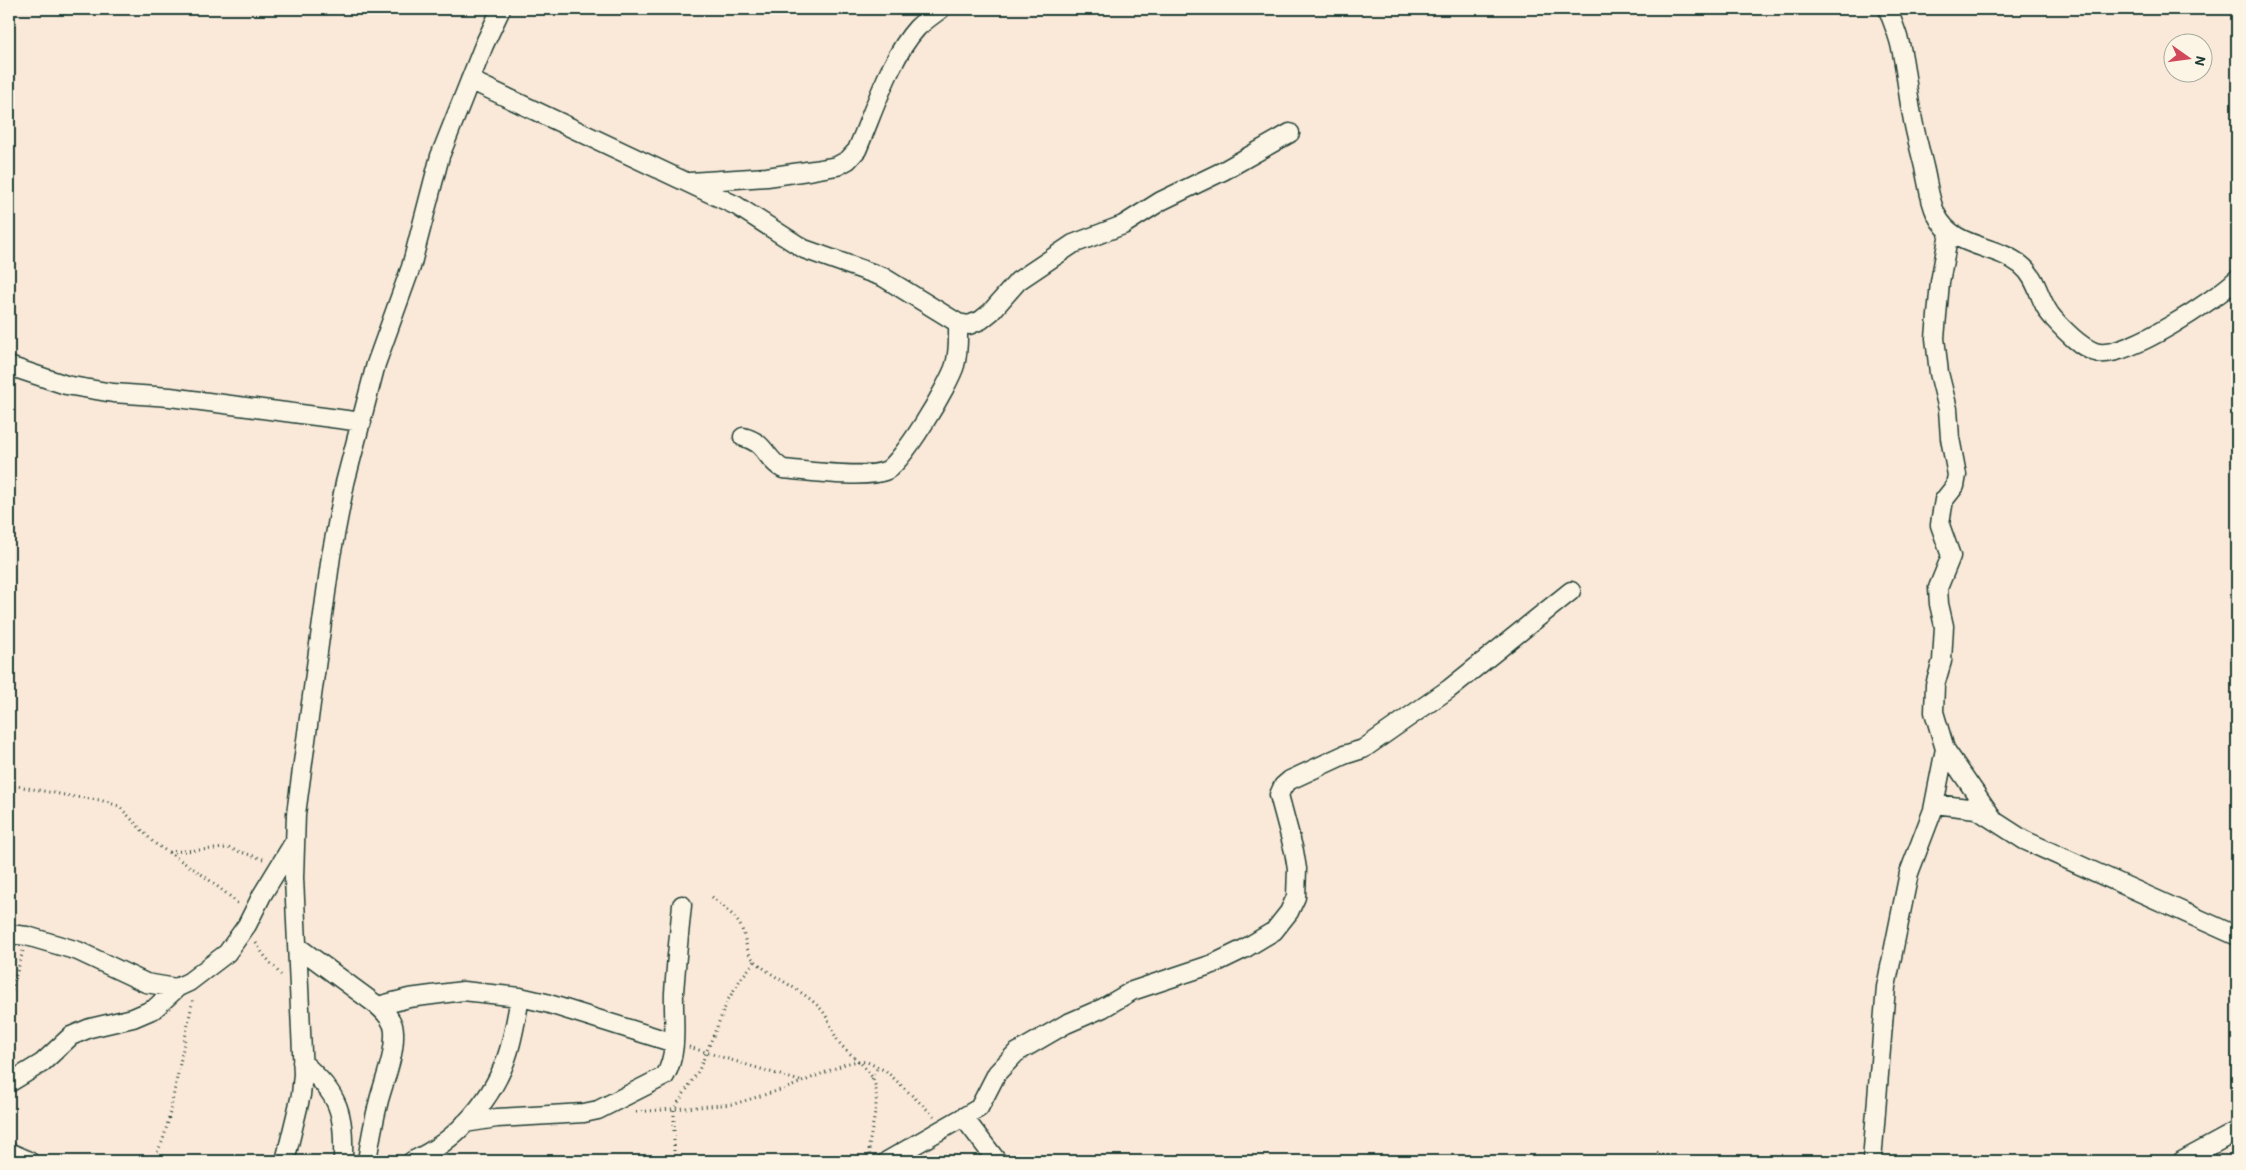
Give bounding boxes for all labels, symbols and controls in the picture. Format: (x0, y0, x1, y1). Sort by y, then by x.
north arrow (2164, 32, 2214, 82)
text: N (2191, 54, 2210, 68)

